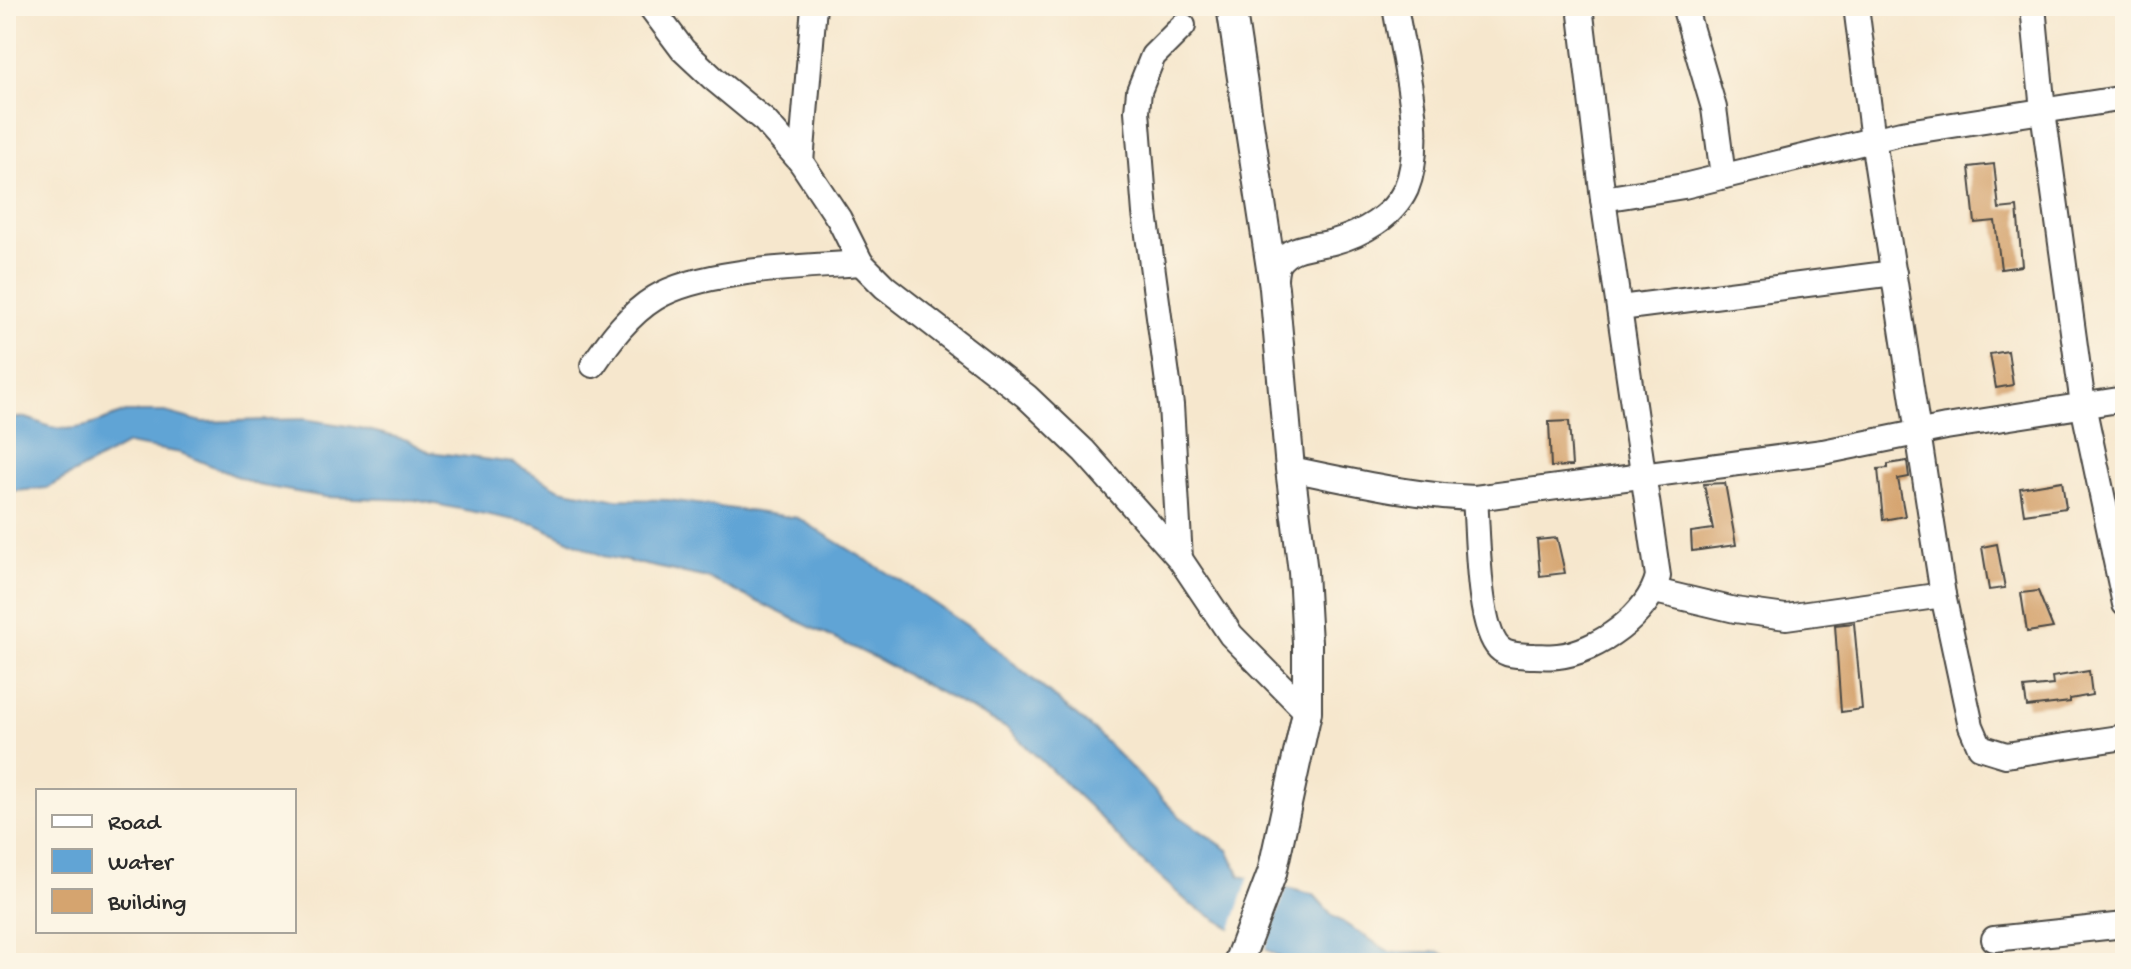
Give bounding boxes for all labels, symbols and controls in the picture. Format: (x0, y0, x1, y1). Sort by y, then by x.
legend (36, 789, 296, 933)
text: Road (108, 810, 162, 839)
text: Water (108, 850, 175, 879)
text: Building (107, 890, 186, 919)

